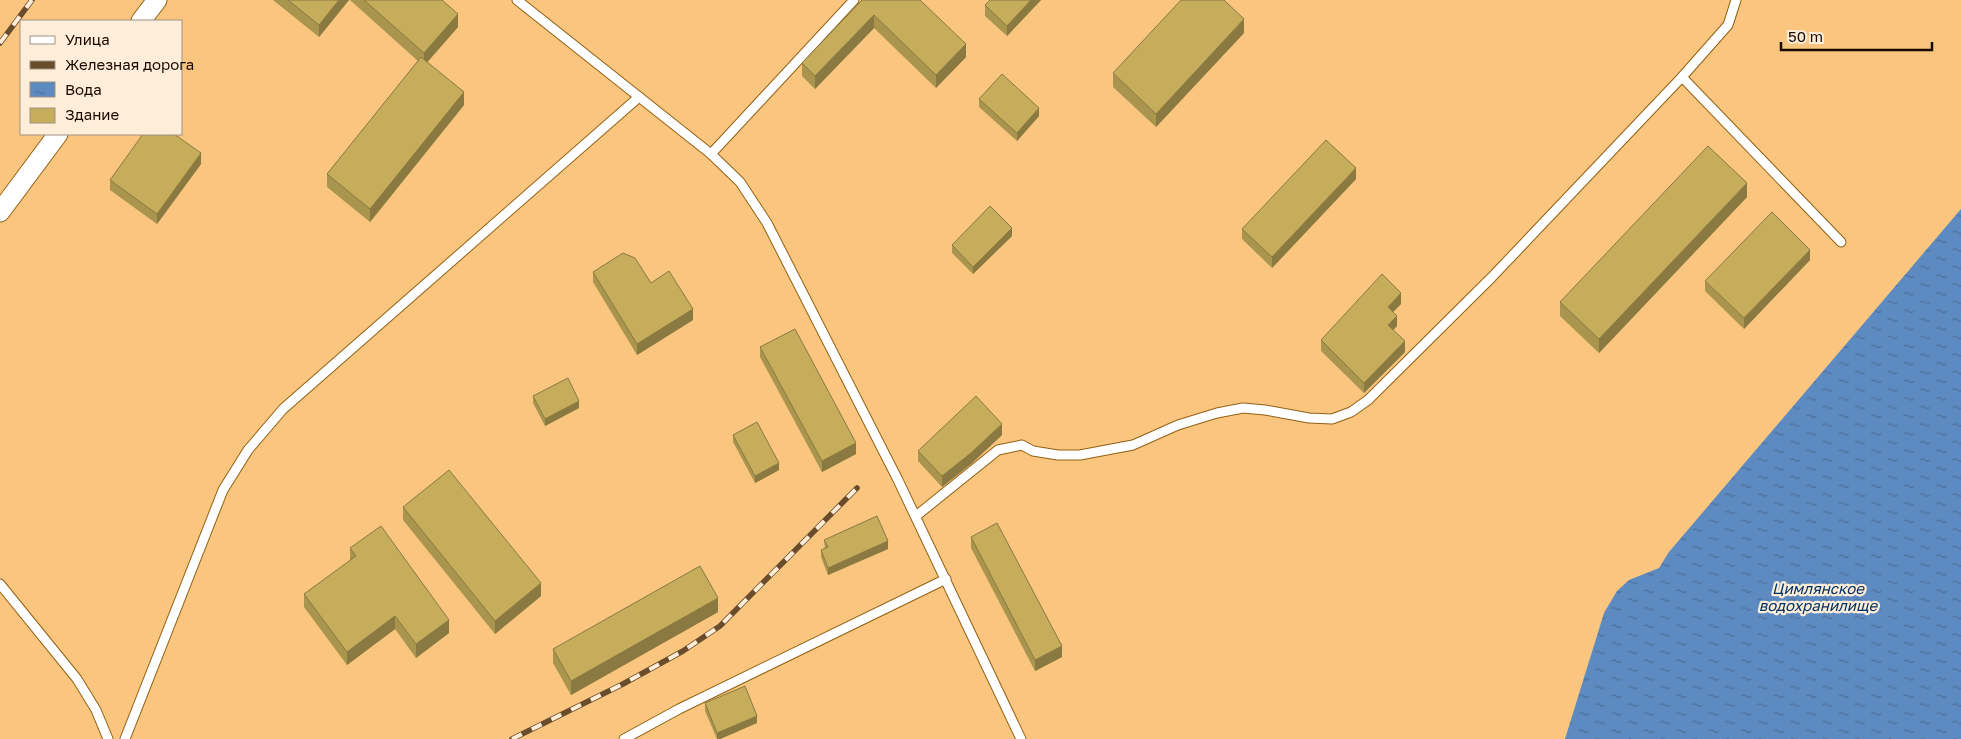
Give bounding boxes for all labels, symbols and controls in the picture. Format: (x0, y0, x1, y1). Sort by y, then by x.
legend (20, 20, 182, 135)
scale bar (1781, 20, 1932, 52)
text: 50 m (1788, 27, 1823, 45)
text: Улица (65, 30, 110, 48)
text: Железная дорога (65, 55, 194, 73)
text: Вода (65, 80, 102, 98)
text: Здание (65, 105, 119, 123)
water label: Цимлянское водохранилище (1759, 579, 1879, 614)

